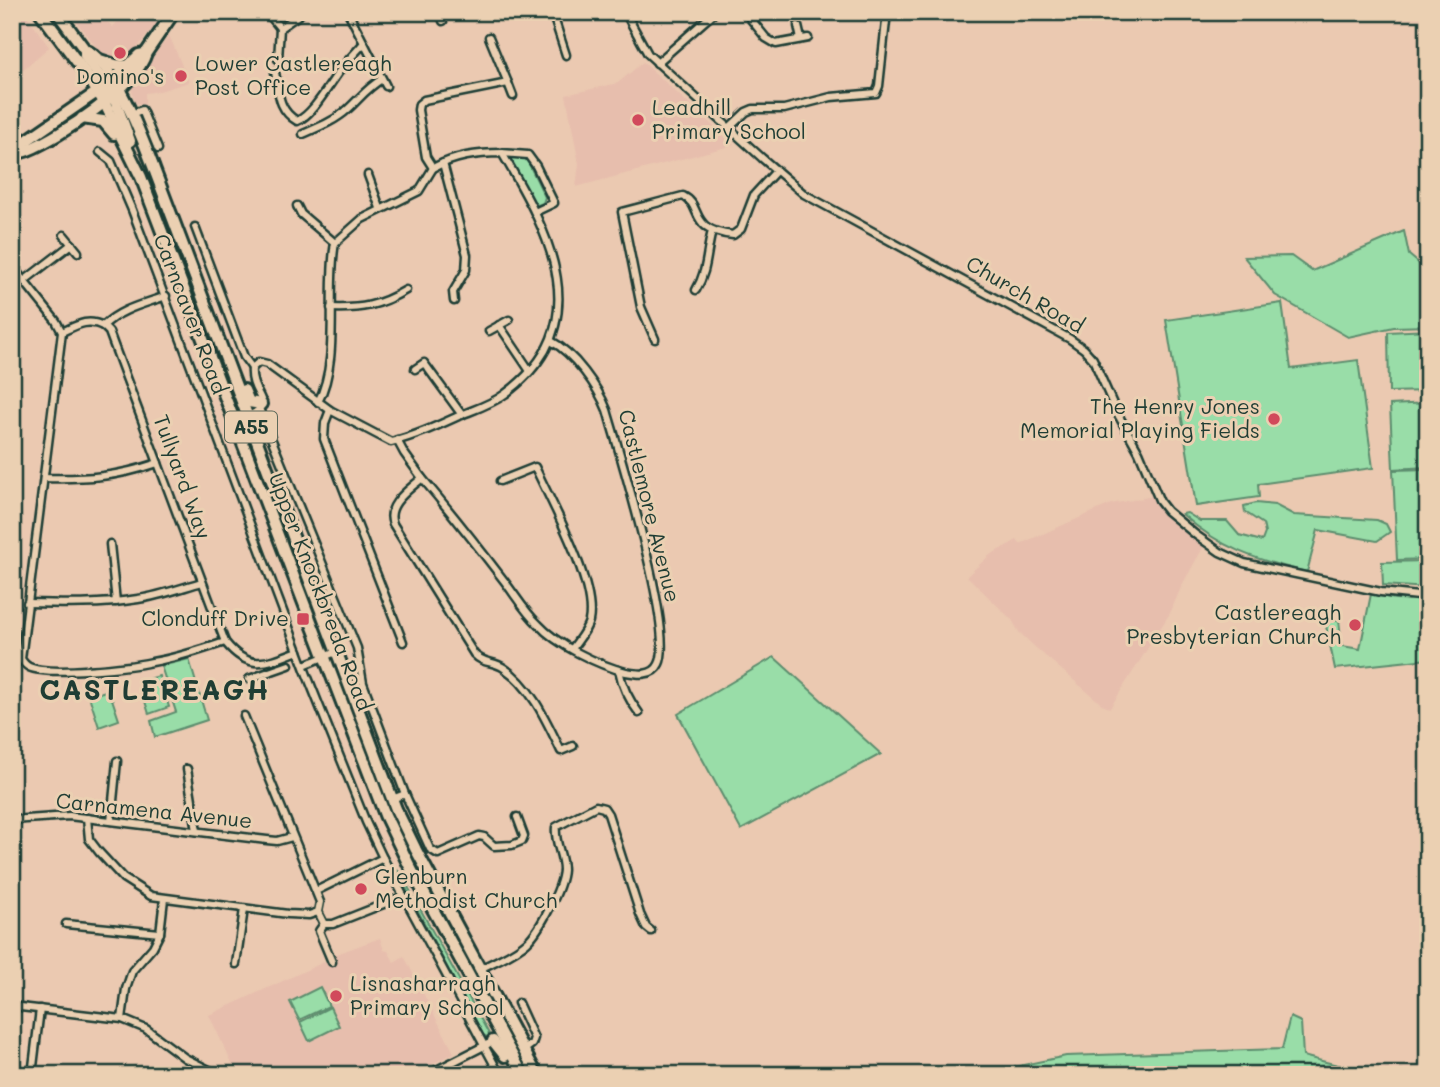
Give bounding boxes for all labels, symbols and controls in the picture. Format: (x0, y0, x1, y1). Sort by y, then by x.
marker: Domino's (112, 45, 128, 61)
place label: Lower Castlereagh Post Office (195, 49, 392, 100)
place label: Domino's (76, 62, 164, 89)
marker: Lower Castlereagh Post Office (173, 68, 189, 84)
place label: Leadhill Primary School (652, 93, 806, 144)
marker: Leadhill Primary School (630, 112, 646, 128)
street label: Carncaver Road (148, 230, 234, 397)
street label: Church Road (962, 249, 1090, 338)
place label: The Henry Jones Memorial Playing Fields (1020, 392, 1260, 443)
street label: Castlemore Avenue (613, 406, 687, 605)
street label: Tullyard Way (148, 410, 218, 543)
marker: The Henry Jones Memorial Playing Fields (1266, 411, 1282, 427)
road number: A55 (225, 412, 277, 442)
street label: Upper Knockbreda Road (263, 469, 379, 714)
place label: Castlereagh Presbyterian Church (1126, 598, 1341, 649)
place label: Clonduff Drive (141, 604, 289, 631)
marker: Clonduff Drive (295, 611, 311, 627)
marker: Castlereagh Presbyterian Church (1347, 617, 1363, 633)
district label: CASTLEREAGH (39, 671, 271, 707)
street label: Carnamena Avenue (55, 786, 254, 833)
place label: Glenburn Methodist Church (375, 862, 557, 913)
marker: Glenburn Methodist Church (353, 881, 369, 897)
place label: Lisnasharragh Primary School (350, 969, 504, 1020)
marker: Lisnasharragh Primary School (328, 988, 344, 1004)

